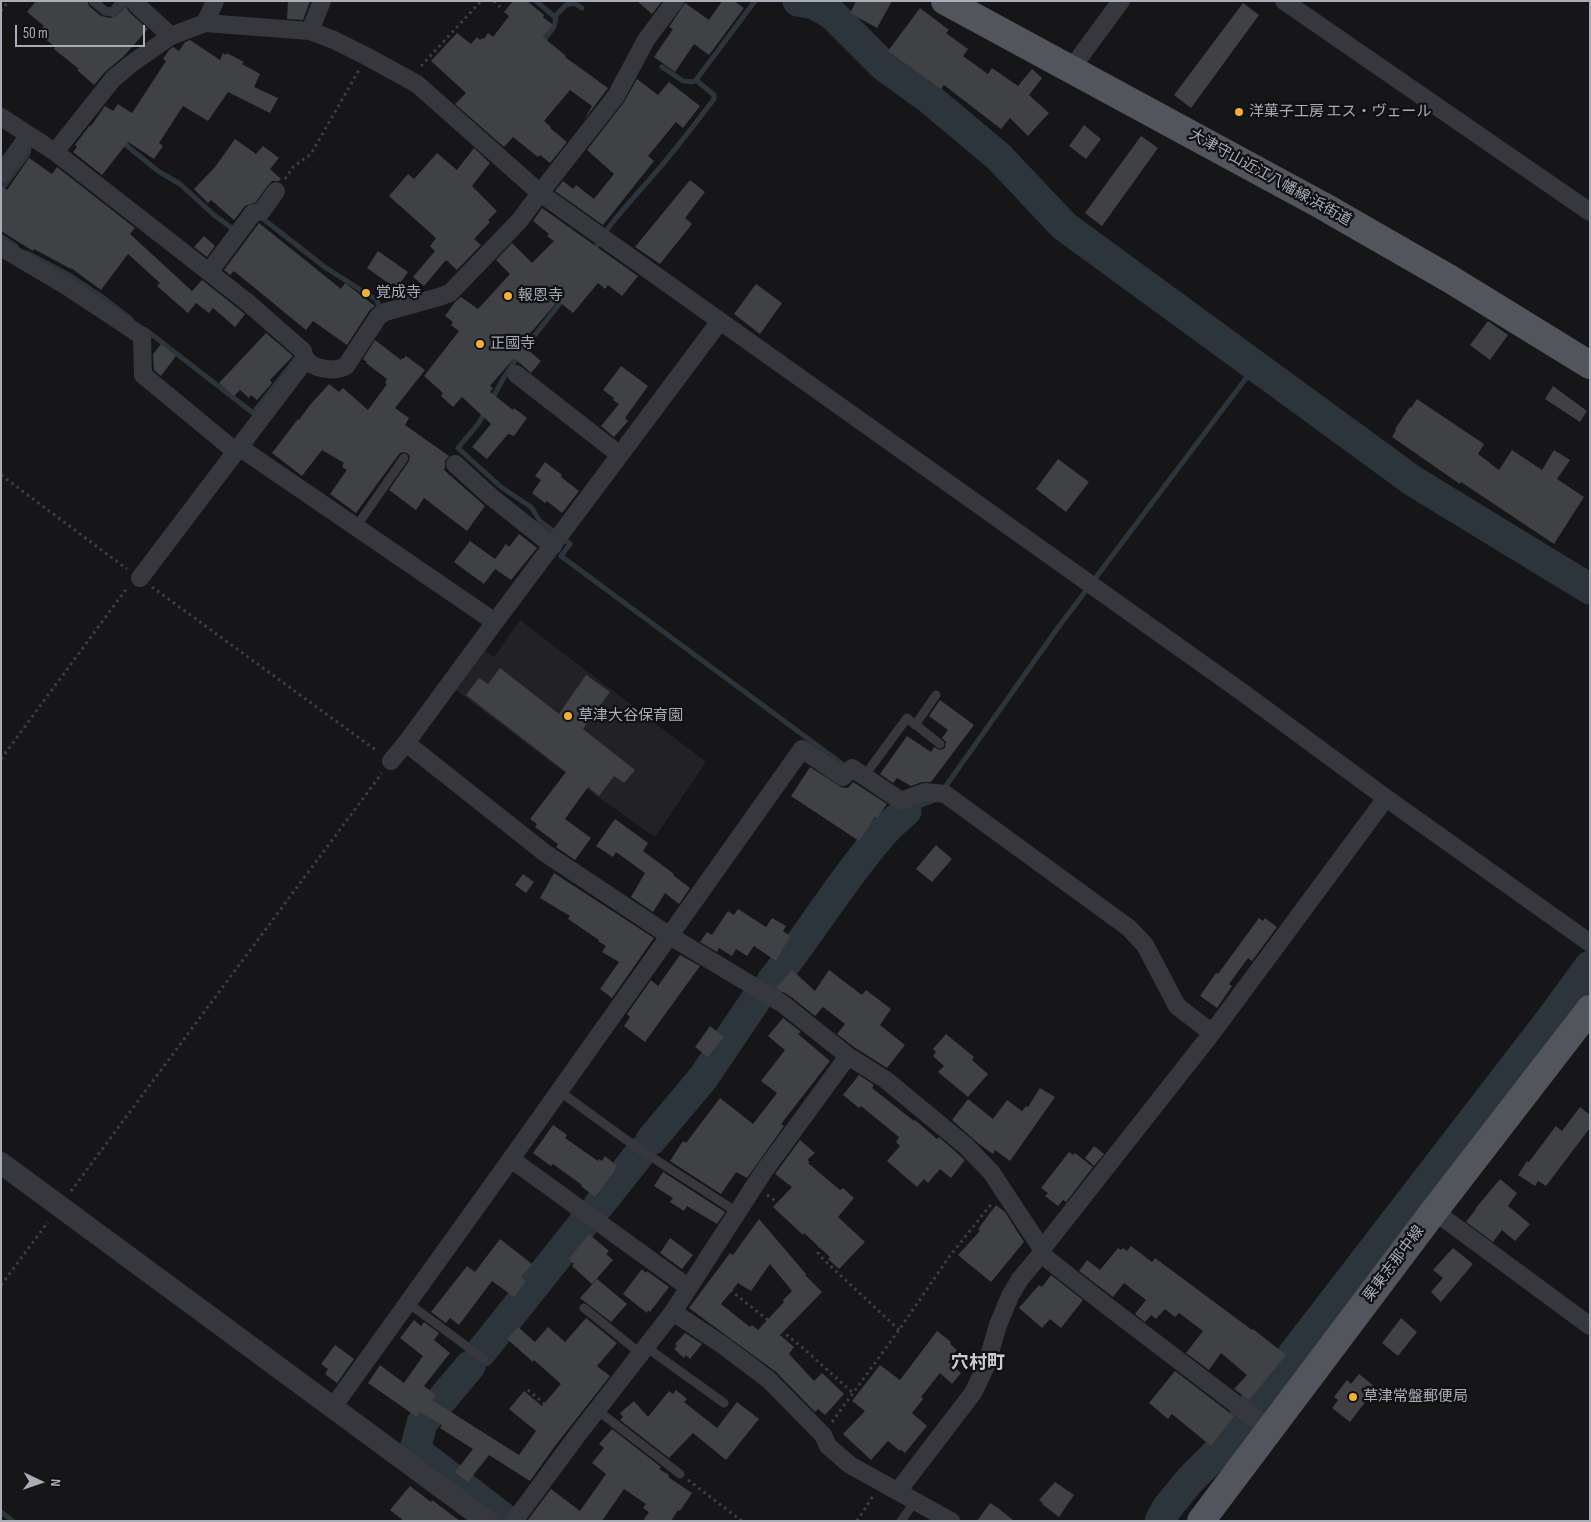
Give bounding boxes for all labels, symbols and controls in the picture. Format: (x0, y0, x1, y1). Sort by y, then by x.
scale bar (18, 15, 148, 47)
text: 50 m (23, 24, 48, 43)
place label: 洋菓子工房 エス・ヴェール (1249, 103, 1431, 121)
marker: 洋菓子工房 エス・ヴェール (1233, 106, 1245, 118)
street label: 大津守山近江八幡線;浜街道 (1186, 126, 1354, 230)
place label: 覚成寺 (376, 284, 421, 302)
marker: 覚成寺 (360, 287, 372, 299)
place label: 報恩寺 (518, 287, 563, 305)
marker: 報恩寺 (502, 290, 514, 302)
place label: 正國寺 (490, 335, 535, 353)
marker: 正國寺 (474, 338, 486, 350)
place label: 草津大谷保育園 (578, 707, 683, 725)
marker: 草津大谷保育園 (562, 710, 574, 722)
street label: 栗東志那中線 (1360, 1223, 1428, 1305)
district label: 穴村町 (951, 1352, 1005, 1374)
place label: 草津常盤郵便局 (1363, 1388, 1468, 1406)
marker: 草津常盤郵便局 (1347, 1391, 1359, 1403)
north arrow (15, 1457, 65, 1507)
text: N (47, 1479, 64, 1487)

